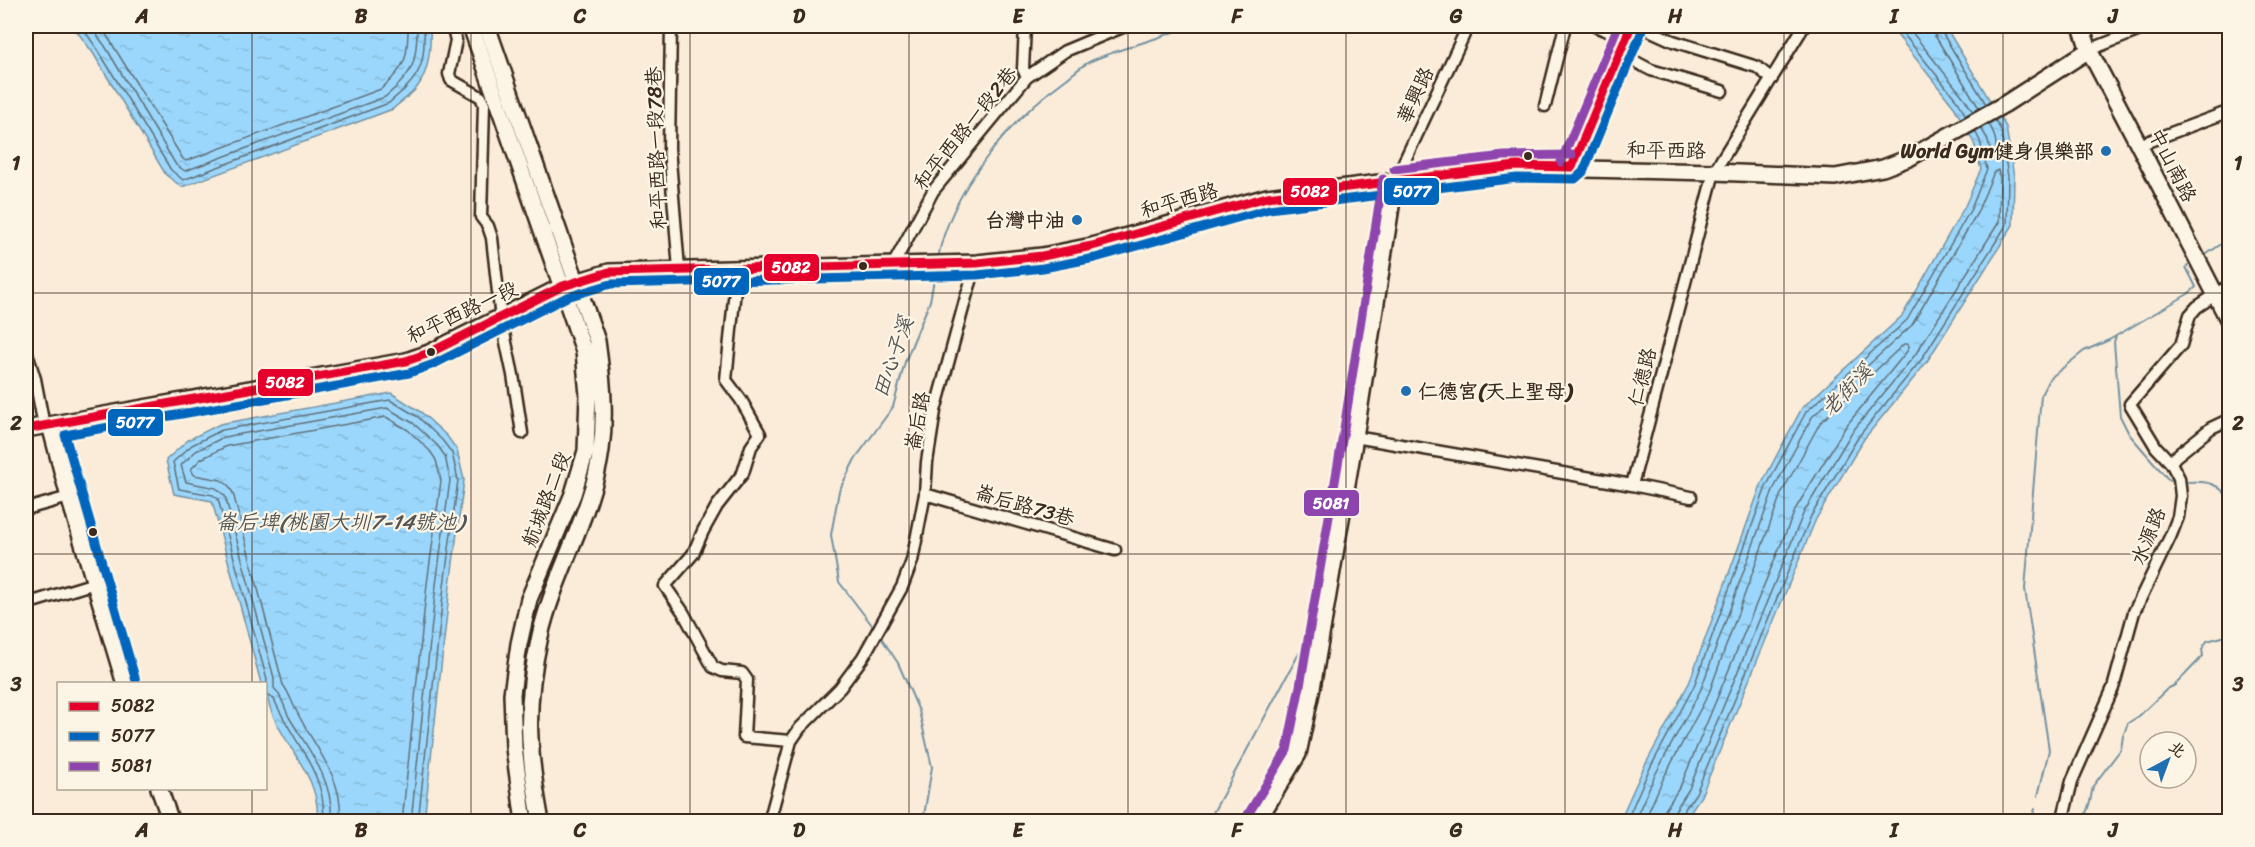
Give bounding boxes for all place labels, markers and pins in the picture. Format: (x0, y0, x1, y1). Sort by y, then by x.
place label: World Gym健身俱樂部 (1901, 134, 2094, 169)
marker: World Gym健身俱樂部 (2099, 144, 2113, 158)
unlabelled marker (1522, 150, 1534, 162)
place label: 台灣中油 (985, 203, 1065, 238)
marker: 台灣中油 (1070, 213, 1084, 227)
unlabelled marker (857, 260, 869, 272)
unlabelled marker (425, 346, 437, 358)
place label: 仁德宮(天上聖母) (1418, 374, 1574, 409)
marker: 仁德宮(天上聖母) (1399, 384, 1413, 398)
unlabelled marker (87, 526, 99, 538)

